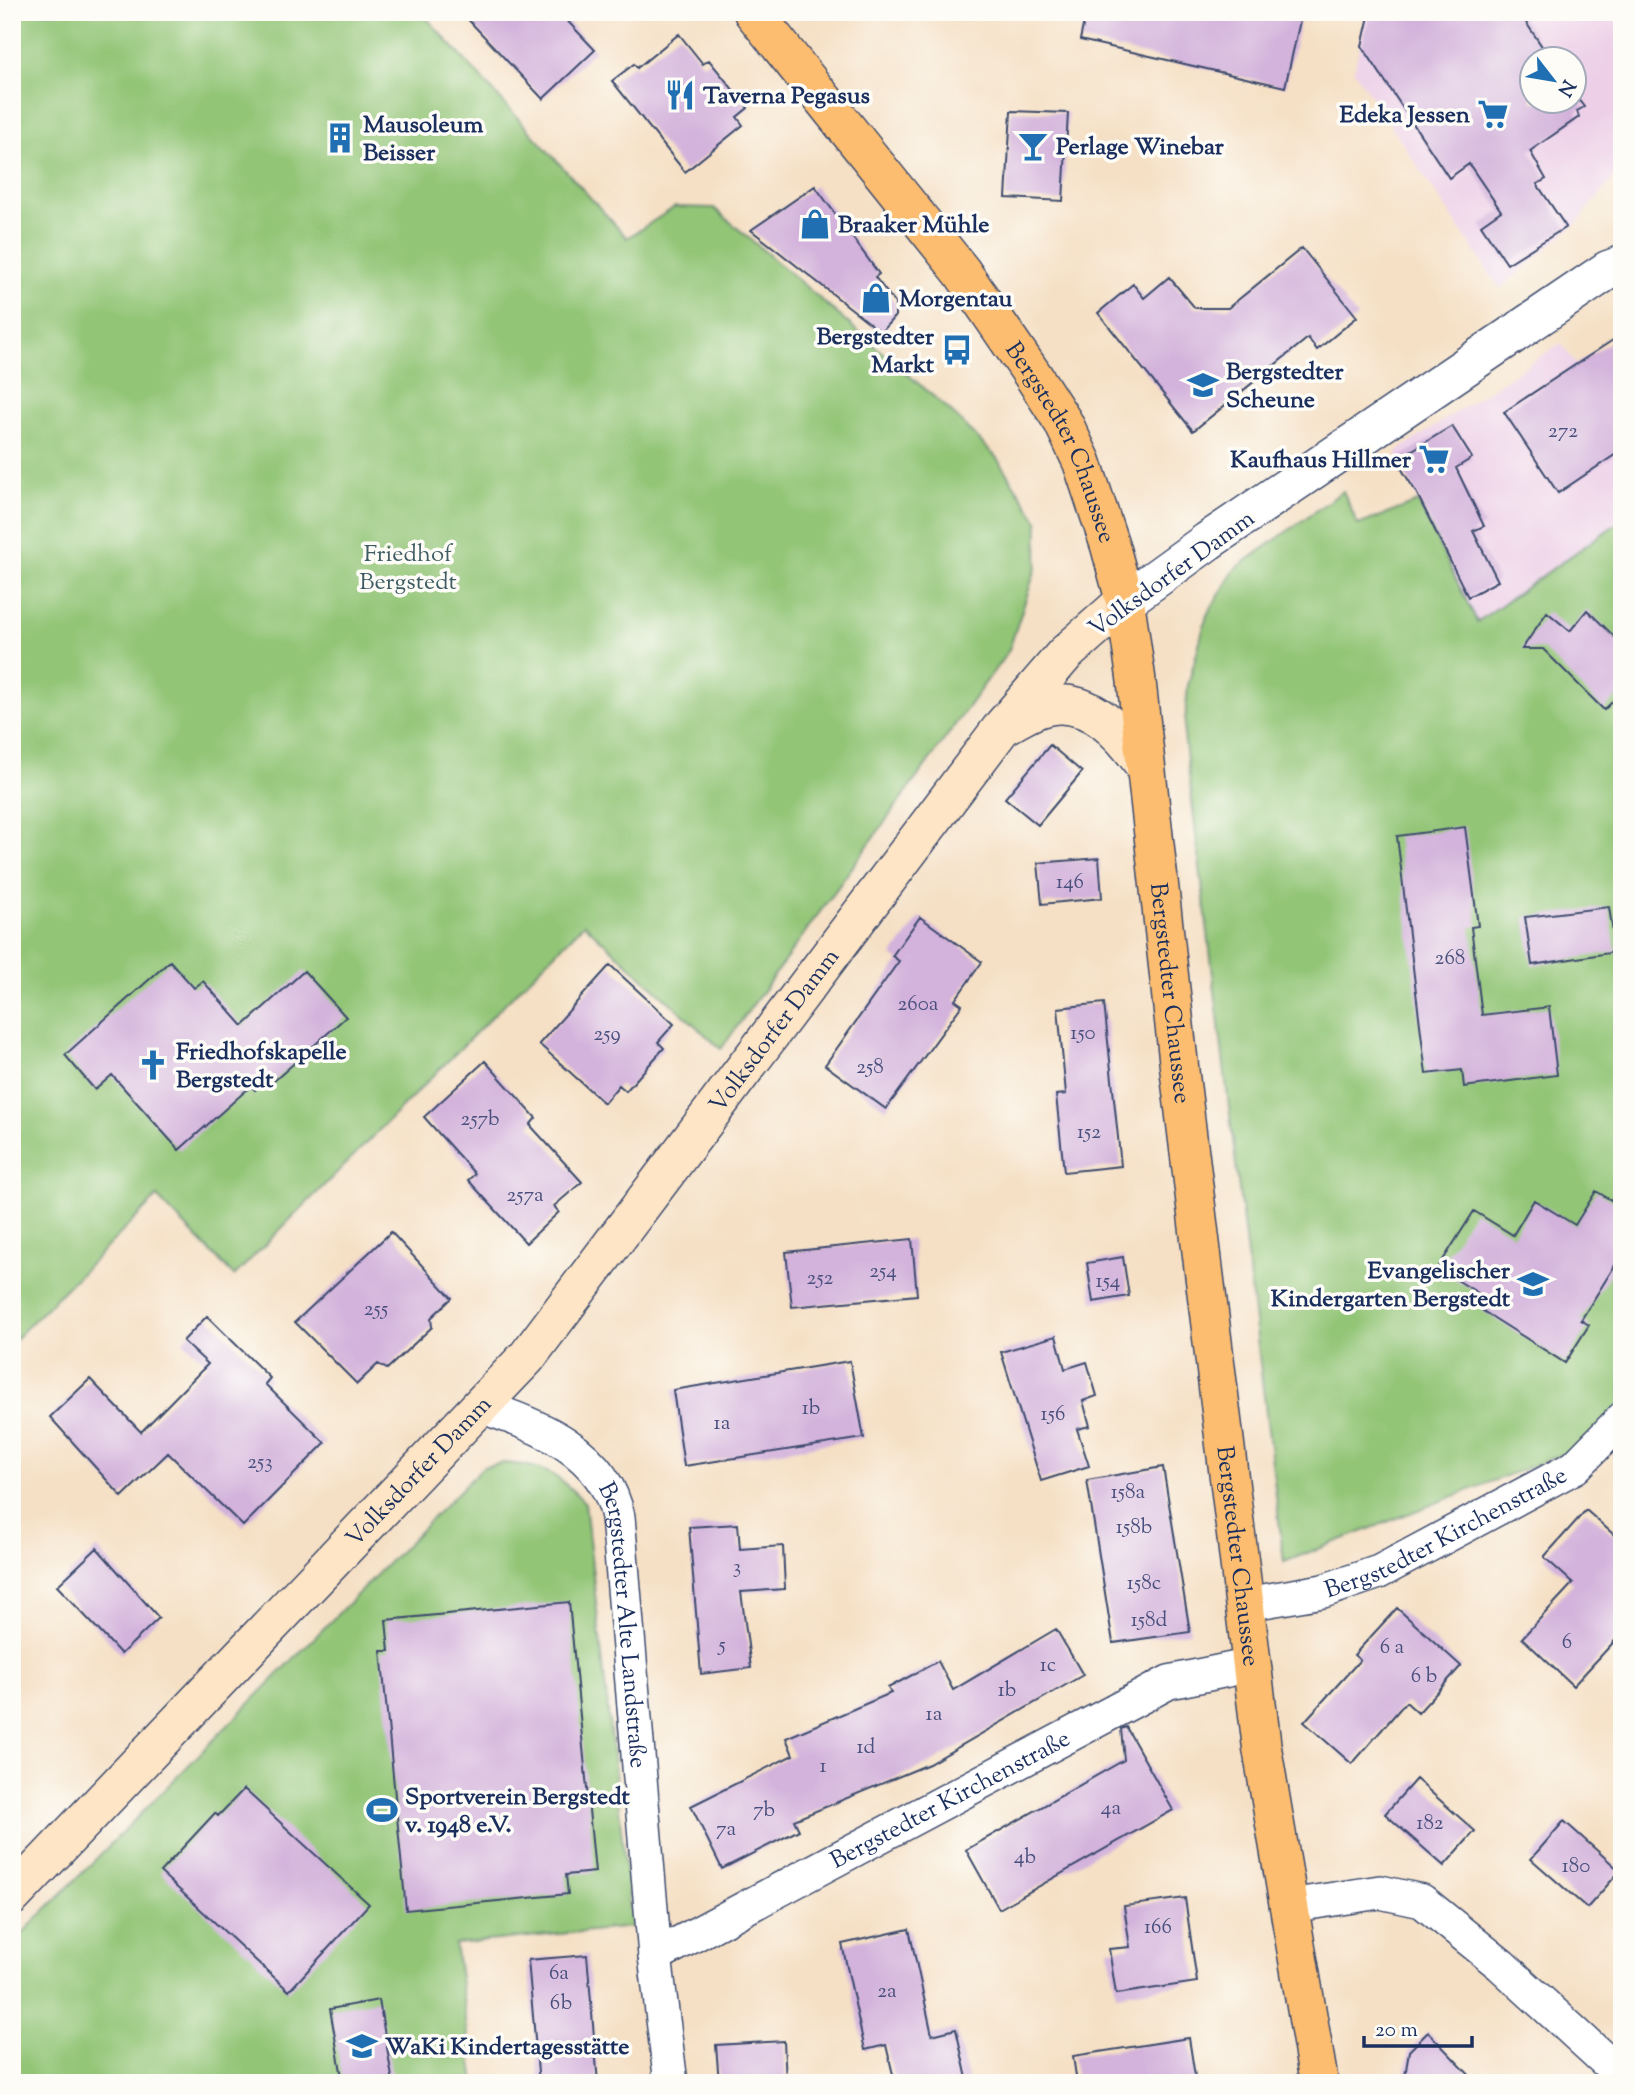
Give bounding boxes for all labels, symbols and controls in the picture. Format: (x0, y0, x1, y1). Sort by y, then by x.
north arrow (1518, 46, 1588, 116)
text: N (1550, 74, 1581, 101)
restaurant icon: Taverna Pegasus (663, 78, 697, 112)
place label: Taverna Pegasus (703, 80, 870, 114)
supermarket icon: Edeka Jessen (1476, 97, 1510, 131)
place label: Edeka Jessen (1339, 99, 1471, 133)
place label: Mausoleum Beisser (363, 109, 484, 171)
building icon: Mausoleum Beisser (323, 121, 357, 155)
bar icon: Perlage Winebar (1016, 129, 1050, 163)
place label: Perlage Winebar (1056, 131, 1225, 165)
shop icon: Braaker Mühle (798, 207, 832, 241)
place label: Braaker Mühle (838, 209, 989, 243)
shop icon: Morgentau (859, 281, 893, 315)
place label: Morgentau (899, 283, 1012, 317)
place label: Bergstedter Markt (816, 321, 935, 383)
bus stop icon: Bergstedter Markt (940, 333, 974, 367)
street label: Bergstedter Chaussee (996, 336, 1123, 548)
place label: Bergstedter Scheune (1226, 356, 1345, 418)
school or university icon: Bergstedter Scheune (1186, 368, 1220, 402)
house number: 272 (1548, 417, 1578, 447)
supermarket icon: Kaufhaus Hillmer (1417, 442, 1451, 476)
place label: Kaufhaus Hillmer (1230, 444, 1412, 478)
street label: Volksdorfer Damm (1082, 503, 1262, 647)
park label: Friedhof Bergstedt (359, 538, 457, 600)
house number: 146 (1056, 868, 1084, 898)
street label: Bergstedter Chaussee (1140, 881, 1198, 1106)
street label: Volksdorfer Damm (702, 942, 848, 1121)
house number: 268 (1435, 944, 1465, 974)
house number: 260a (897, 990, 939, 1020)
house number: 150 (1070, 1019, 1096, 1049)
house number: 259 (593, 1020, 621, 1050)
place label: Friedhofskapelle Bergstedt (176, 1036, 347, 1098)
church icon: Friedhofskapelle Bergstedt (136, 1048, 170, 1082)
house number: 258 (856, 1053, 884, 1083)
house number: 257b (461, 1105, 499, 1135)
house number: 152 (1077, 1118, 1101, 1148)
house number: 257a (506, 1181, 544, 1211)
place label: Evangelischer Kindergarten Bergstedt (1271, 1255, 1511, 1317)
house number: 254 (869, 1257, 897, 1287)
house number: 252 (807, 1264, 834, 1294)
house number: 154 (1096, 1267, 1120, 1297)
school or university icon: Evangelischer Kindergarten Bergstedt (1516, 1267, 1550, 1301)
house number: 255 (364, 1295, 388, 1325)
street label: Volksdorfer Damm (339, 1389, 500, 1556)
house number: 1b (802, 1394, 820, 1424)
house number: 156 (1041, 1400, 1065, 1430)
house number: 1a (714, 1409, 731, 1439)
street label: Bergstedter Chaussee (1206, 1444, 1267, 1668)
house number: 253 (247, 1448, 273, 1478)
street label: Bergstedter Kirchenstraße (1320, 1459, 1573, 1608)
street label: Bergstedter Alte Landstraße (588, 1477, 654, 1770)
house number: 158a (1111, 1478, 1146, 1508)
house number: 158b (1116, 1513, 1152, 1543)
house number: 3 (733, 1553, 741, 1583)
house number: 158c (1127, 1569, 1161, 1599)
house number: 158d (1131, 1606, 1167, 1636)
house number: 6 (1562, 1628, 1572, 1658)
house number: 5 (717, 1631, 726, 1661)
house number: 6 a (1380, 1633, 1405, 1663)
house number: 1c (1040, 1651, 1056, 1681)
house number: 6 b (1411, 1662, 1437, 1692)
house number: 1b (998, 1676, 1016, 1706)
house number: 1a (926, 1700, 943, 1730)
street label: Bergstedter Kirchenstraße (825, 1723, 1077, 1879)
house number: 1d (857, 1733, 876, 1763)
house number: 1 (819, 1752, 827, 1782)
place label: Sportverein Bergstedt v. 1948 e.V. (405, 1781, 630, 1843)
sports icon: Sportverein Bergstedt v. 1948 e.V. (365, 1793, 399, 1827)
house number: 4a (1101, 1794, 1121, 1824)
house number: 7b (753, 1796, 775, 1826)
house number: 182 (1416, 1809, 1444, 1839)
house number: 7a (716, 1815, 736, 1845)
house number: 4b (1014, 1843, 1036, 1873)
house number: 180 (1562, 1852, 1590, 1882)
house number: 166 (1144, 1913, 1172, 1943)
house number: 6a (549, 1959, 569, 1989)
house number: 2a (877, 1977, 897, 2007)
house number: 6b (550, 1989, 572, 2019)
scale bar (1364, 2004, 1473, 2048)
text: 20 m (1375, 2016, 1418, 2046)
school or university icon: WaKi Kindertagesstätte (345, 2029, 379, 2063)
place label: WaKi Kindertagesstätte (385, 2031, 629, 2065)

